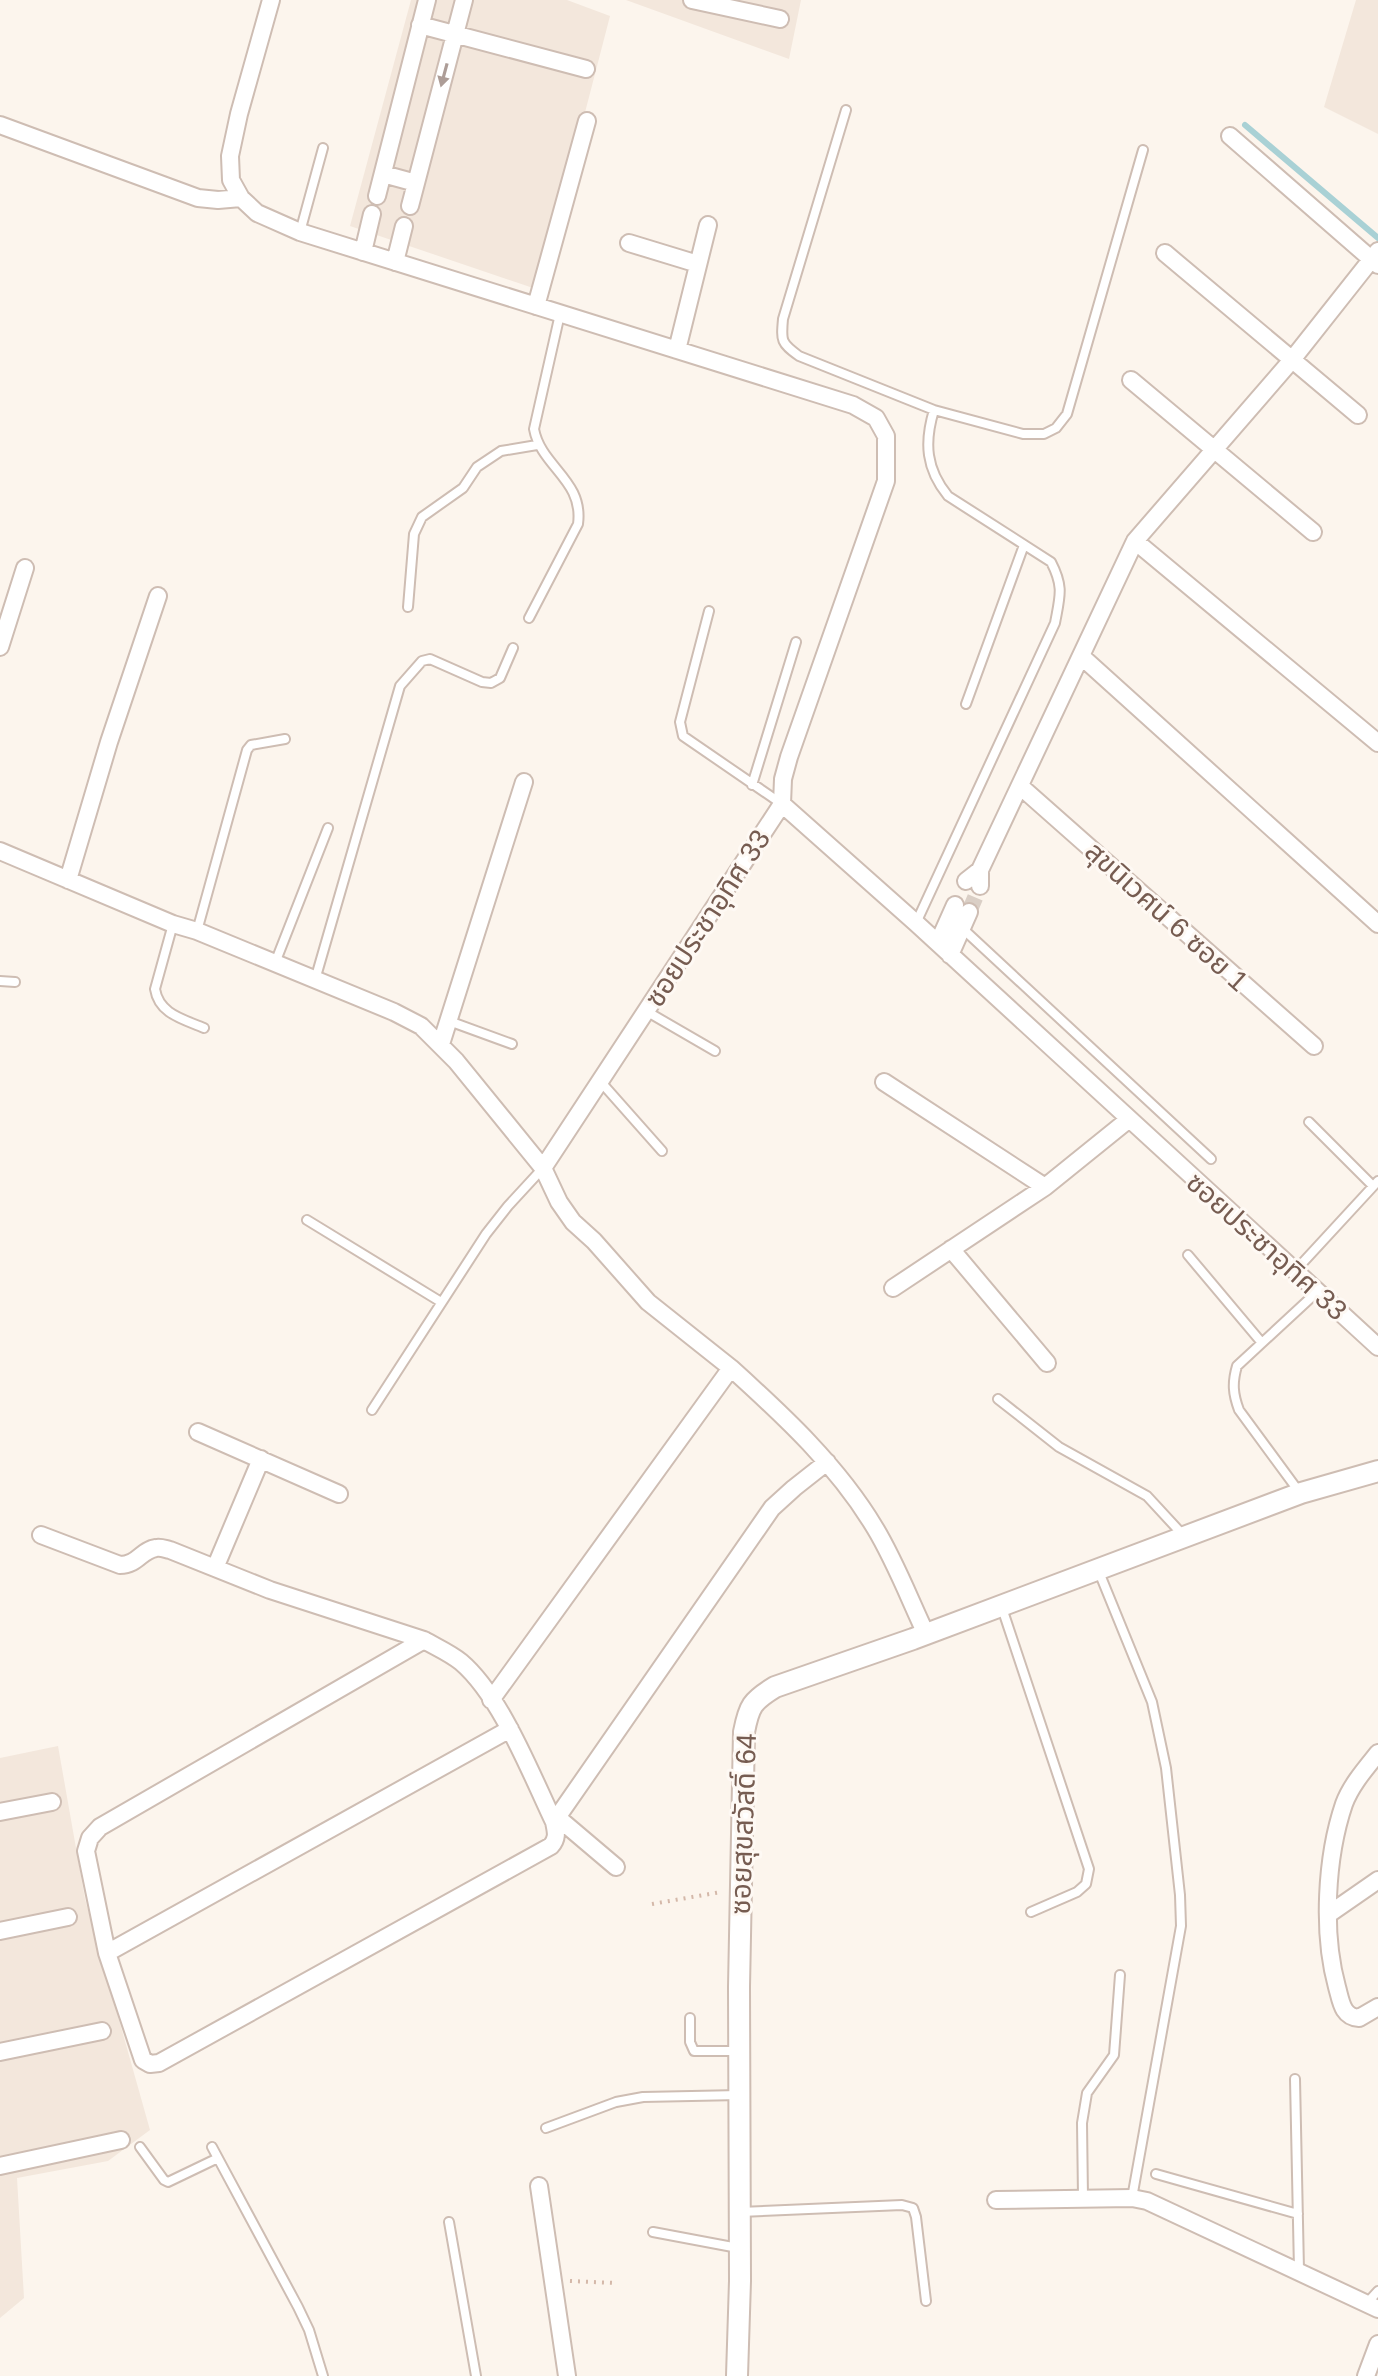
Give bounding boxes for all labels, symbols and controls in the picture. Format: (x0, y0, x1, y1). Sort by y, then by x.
one-way arrow (437, 63, 449, 88)
street label: ซอยประชาอุทิศ 33 (639, 824, 777, 1013)
street label: สุขนิเวศน์ 6 ซอย 1 (1078, 835, 1254, 998)
street label: ซอยประชาอุทิศ 33 (1180, 1166, 1353, 1327)
street label: ซอยสุขสวัสดิ์ 64 (724, 1733, 763, 1915)

